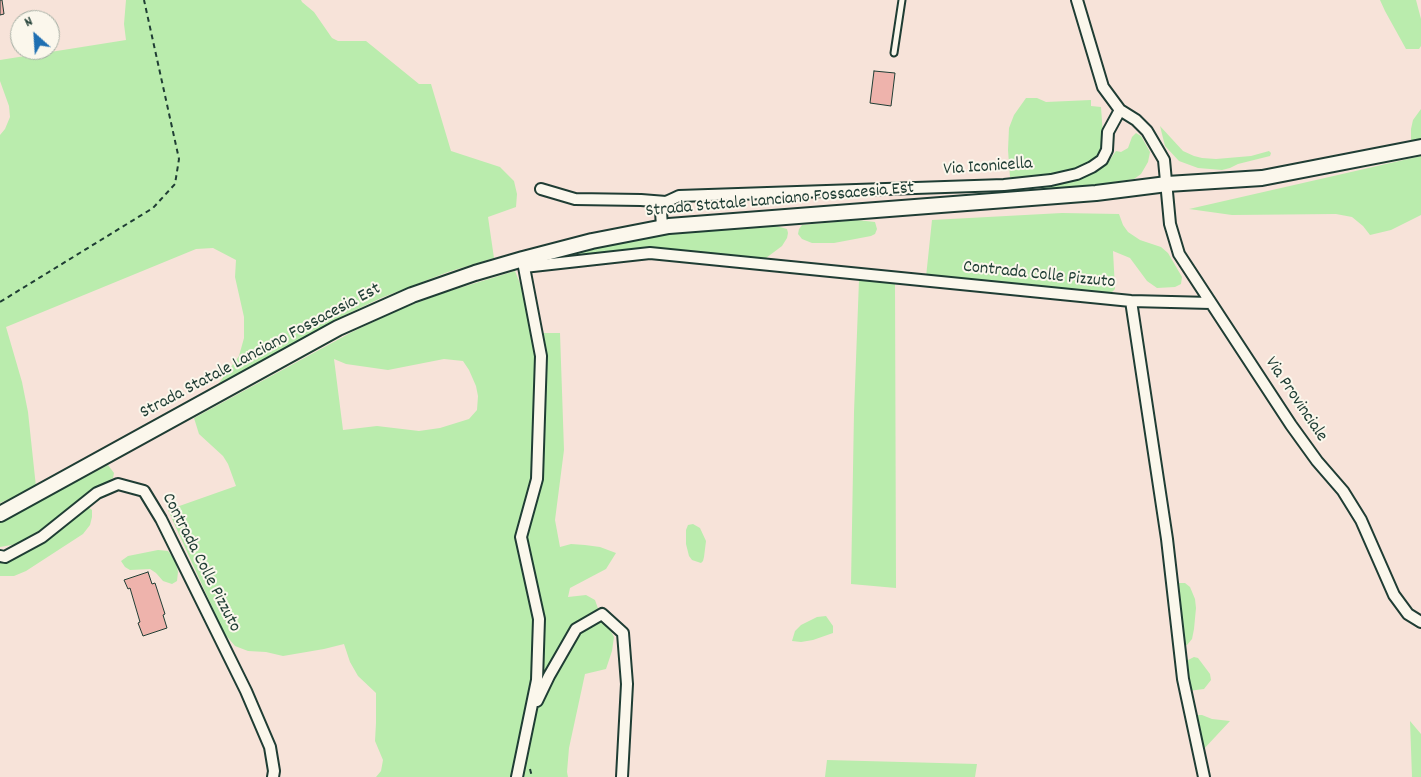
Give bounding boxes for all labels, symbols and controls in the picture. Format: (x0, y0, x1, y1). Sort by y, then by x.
north arrow (10, 10, 60, 60)
text: N (21, 12, 36, 33)
street label: Via Iconicella (943, 154, 1033, 182)
street label: Strada Statale Lanciano Fossacesia Est (645, 179, 915, 223)
street label: Contrada Colle Pizzuto (962, 257, 1116, 295)
street label: Strada Statale Lanciano Fossacesia Est (137, 279, 385, 425)
street label: Via Provinciale (1259, 353, 1331, 447)
street label: Contrada Colle Pizzuto (156, 490, 244, 636)

